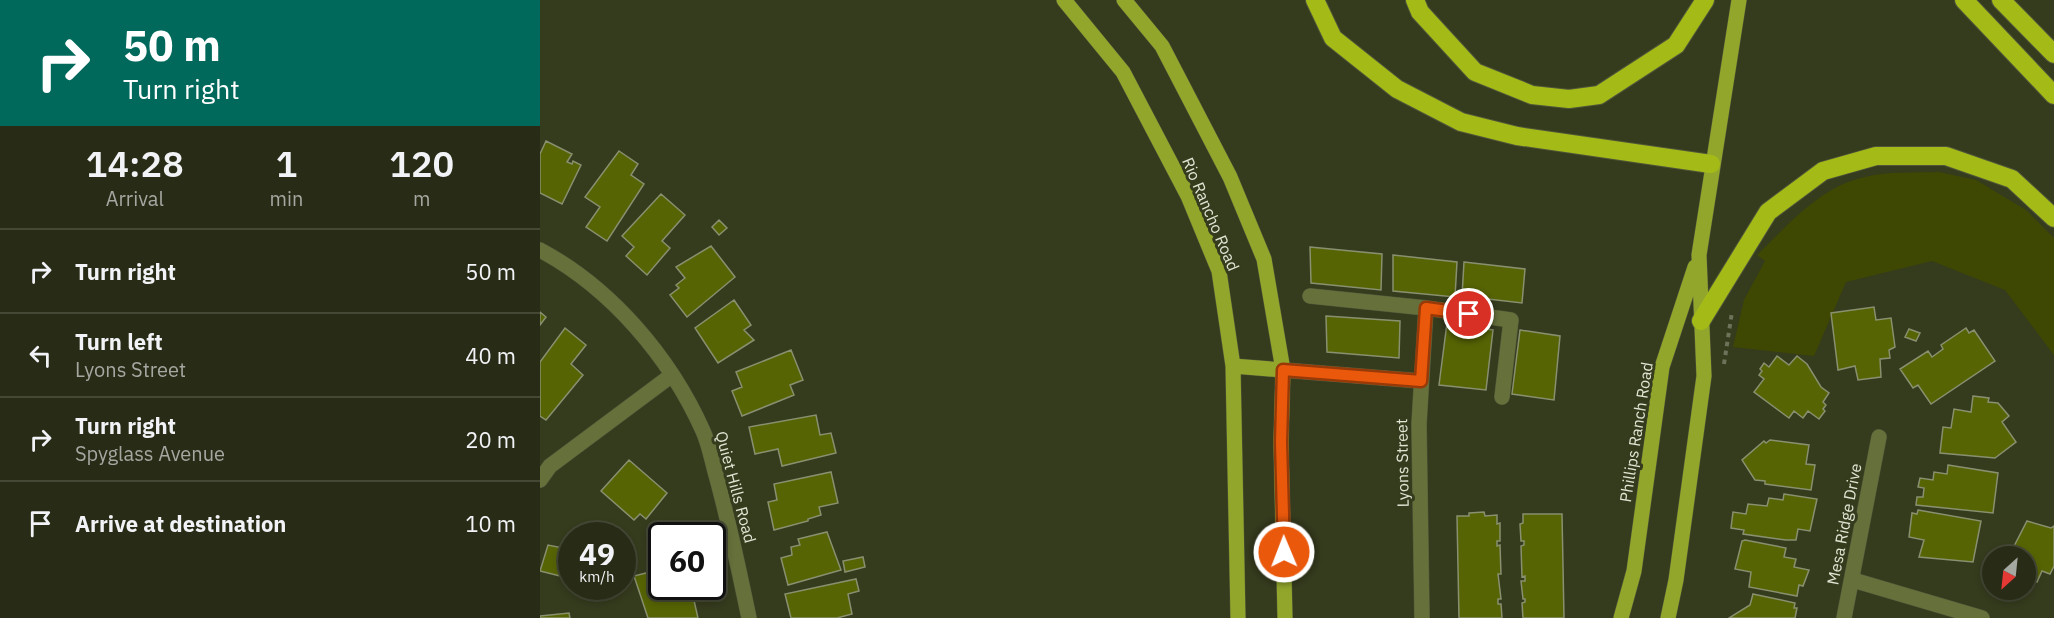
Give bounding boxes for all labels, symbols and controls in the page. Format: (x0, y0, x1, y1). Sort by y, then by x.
text: 50 m (123, 18, 221, 73)
icon: right (24, 24, 102, 102)
text: Turn right (123, 71, 240, 106)
text: 14:28 (86, 140, 184, 187)
text: 1 (276, 140, 297, 187)
text: 120 (389, 140, 454, 187)
street label: Rio Rancho Road (1178, 154, 1244, 274)
text: Arrival (106, 185, 164, 212)
text: min (270, 185, 303, 212)
text: m (413, 185, 430, 212)
icon: right (24, 255, 57, 288)
text: Turn right (75, 257, 176, 286)
text: 50 m (465, 257, 516, 286)
pin (1443, 288, 1494, 339)
icon: arrive (1452, 297, 1485, 330)
text: Turn left (75, 327, 163, 356)
icon: left (24, 339, 57, 372)
text: 40 m (465, 341, 516, 370)
text: Lyons Street (75, 356, 186, 383)
street label: Phillips Ranch Road (1615, 360, 1657, 504)
text: Turn right (75, 411, 176, 440)
street label: Lyons Street (1391, 418, 1413, 508)
icon: right (24, 423, 57, 456)
text: 20 m (465, 425, 516, 454)
street label: Quiet Hills Road (711, 429, 761, 545)
text: Spyglass Avenue (75, 440, 225, 467)
street label: Mesa Ridge Drive (1822, 461, 1866, 587)
icon: arrive (24, 507, 57, 540)
text: Arrive at destination (75, 509, 286, 538)
text: 10 m (465, 509, 516, 538)
position arrow (1252, 520, 1316, 584)
speed limit sign: 60 (648, 522, 726, 600)
text: 49 (579, 534, 615, 573)
north arrow (1982, 546, 2036, 600)
map controls (1982, 546, 2036, 600)
text: km/h (579, 567, 615, 586)

